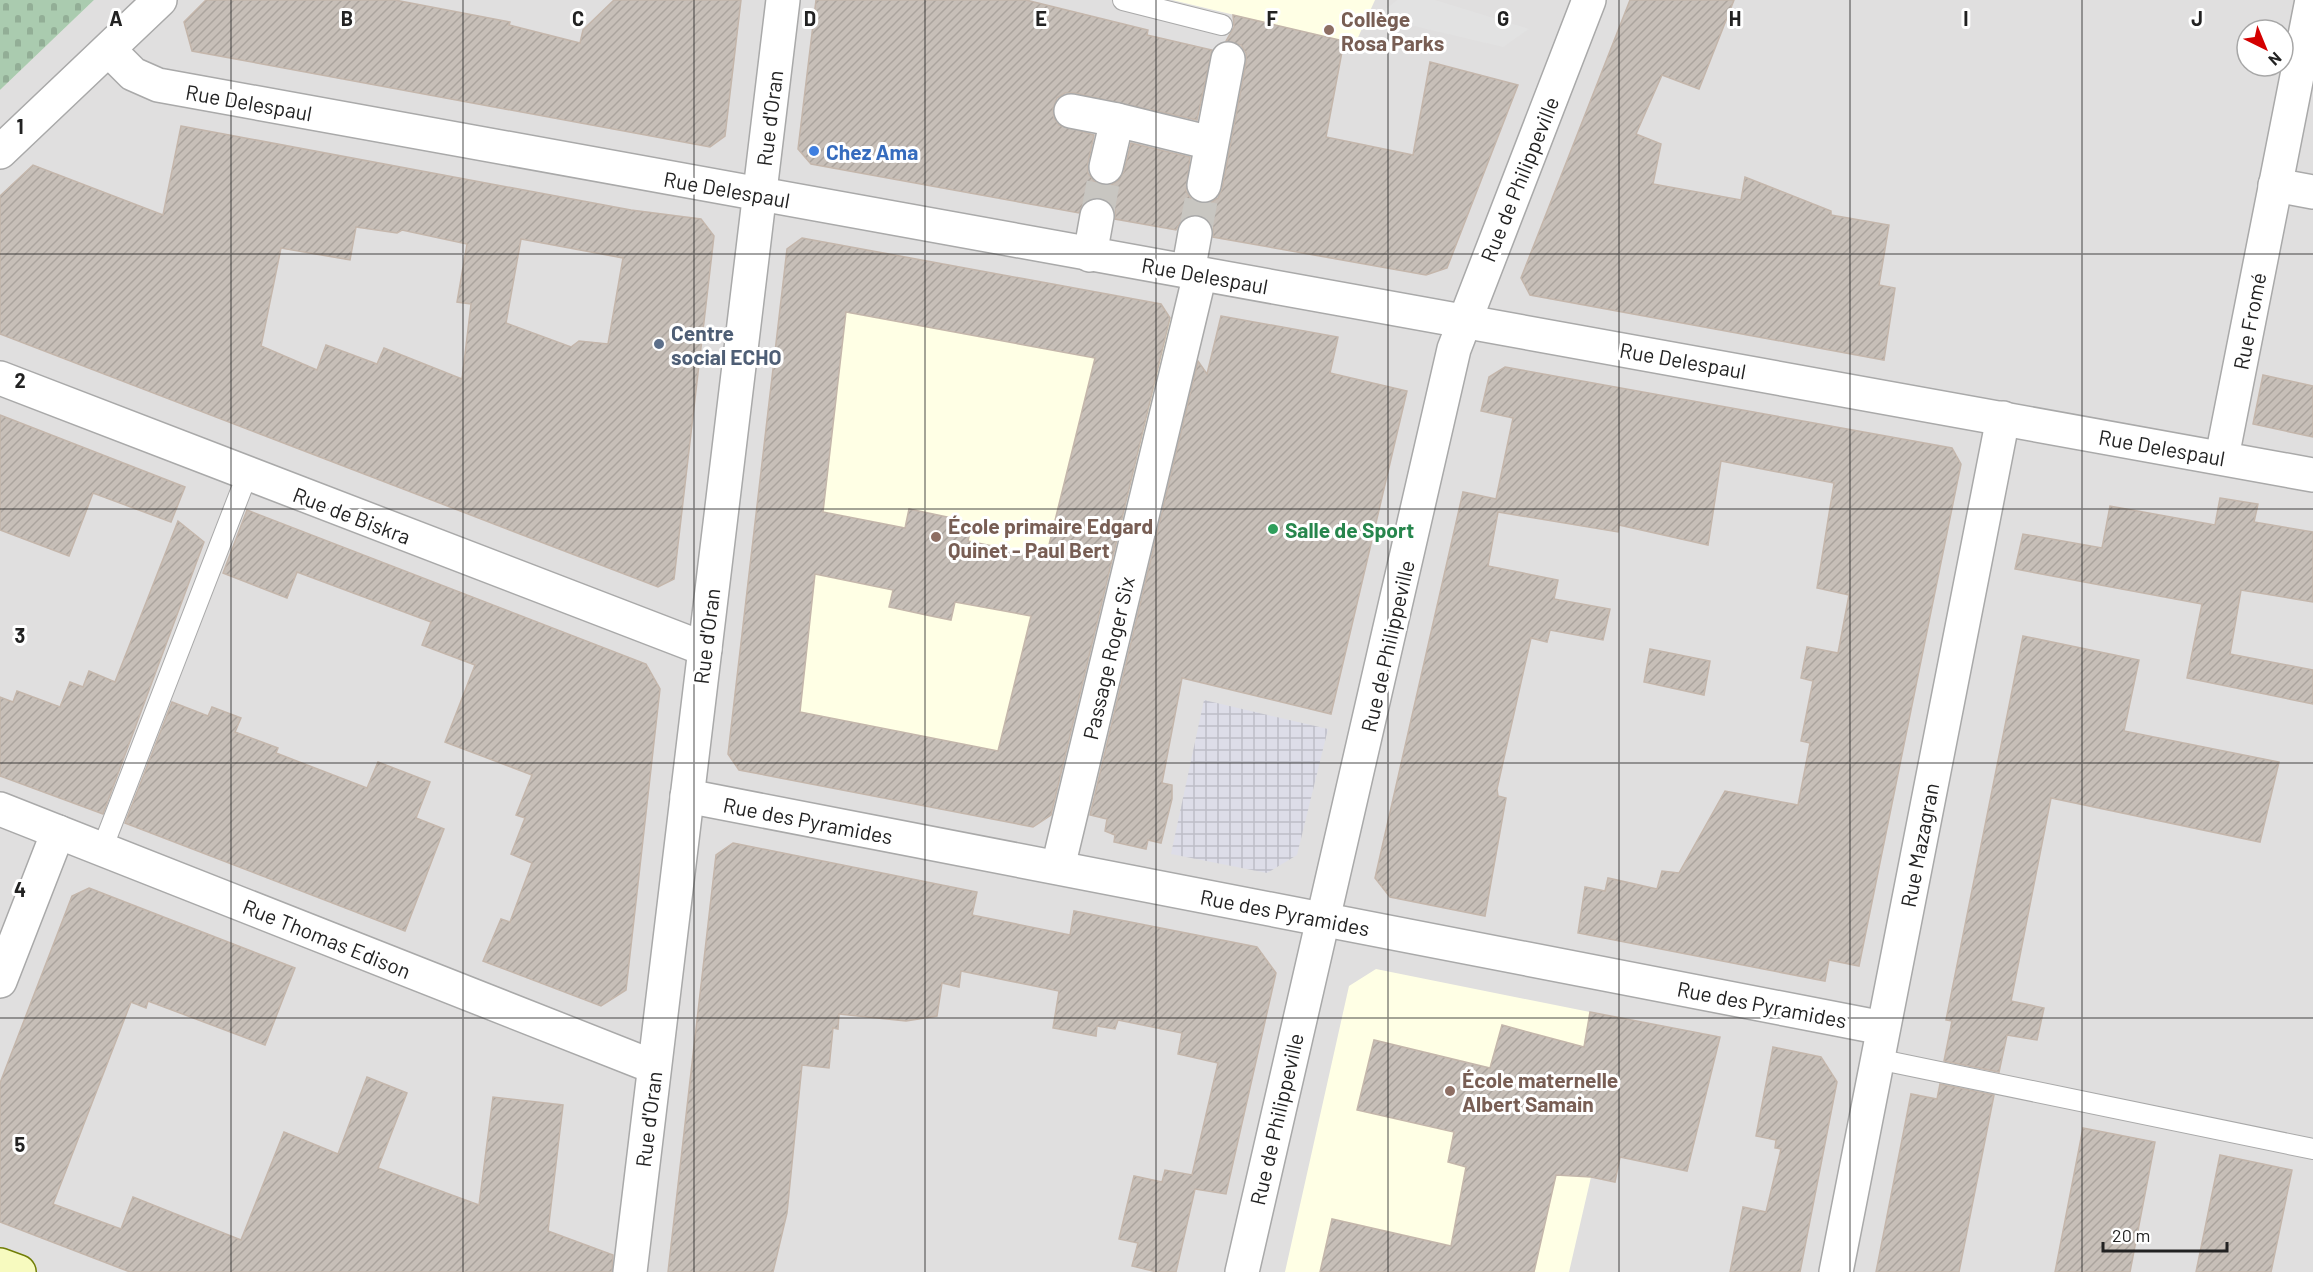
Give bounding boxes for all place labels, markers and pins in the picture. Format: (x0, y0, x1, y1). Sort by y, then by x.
place label: Collège Rosa Parks (1341, 6, 1444, 55)
marker: Collège Rosa Parks (1322, 23, 1336, 37)
place label: Chez Ama (826, 139, 918, 164)
marker: Chez Ama (807, 144, 821, 158)
place label: Centre social ECHO (671, 320, 782, 369)
marker: Centre social ECHO (652, 337, 666, 351)
place label: École primaire Edgard Quinet - Paul Bert (948, 513, 1153, 562)
place label: Salle de Sport (1285, 517, 1414, 542)
marker: Salle de Sport (1266, 522, 1280, 536)
marker: École primaire Edgard Quinet - Paul Bert (929, 530, 943, 544)
place label: École maternelle Albert Samain (1462, 1067, 1618, 1116)
marker: École maternelle Albert Samain (1443, 1084, 1457, 1098)

